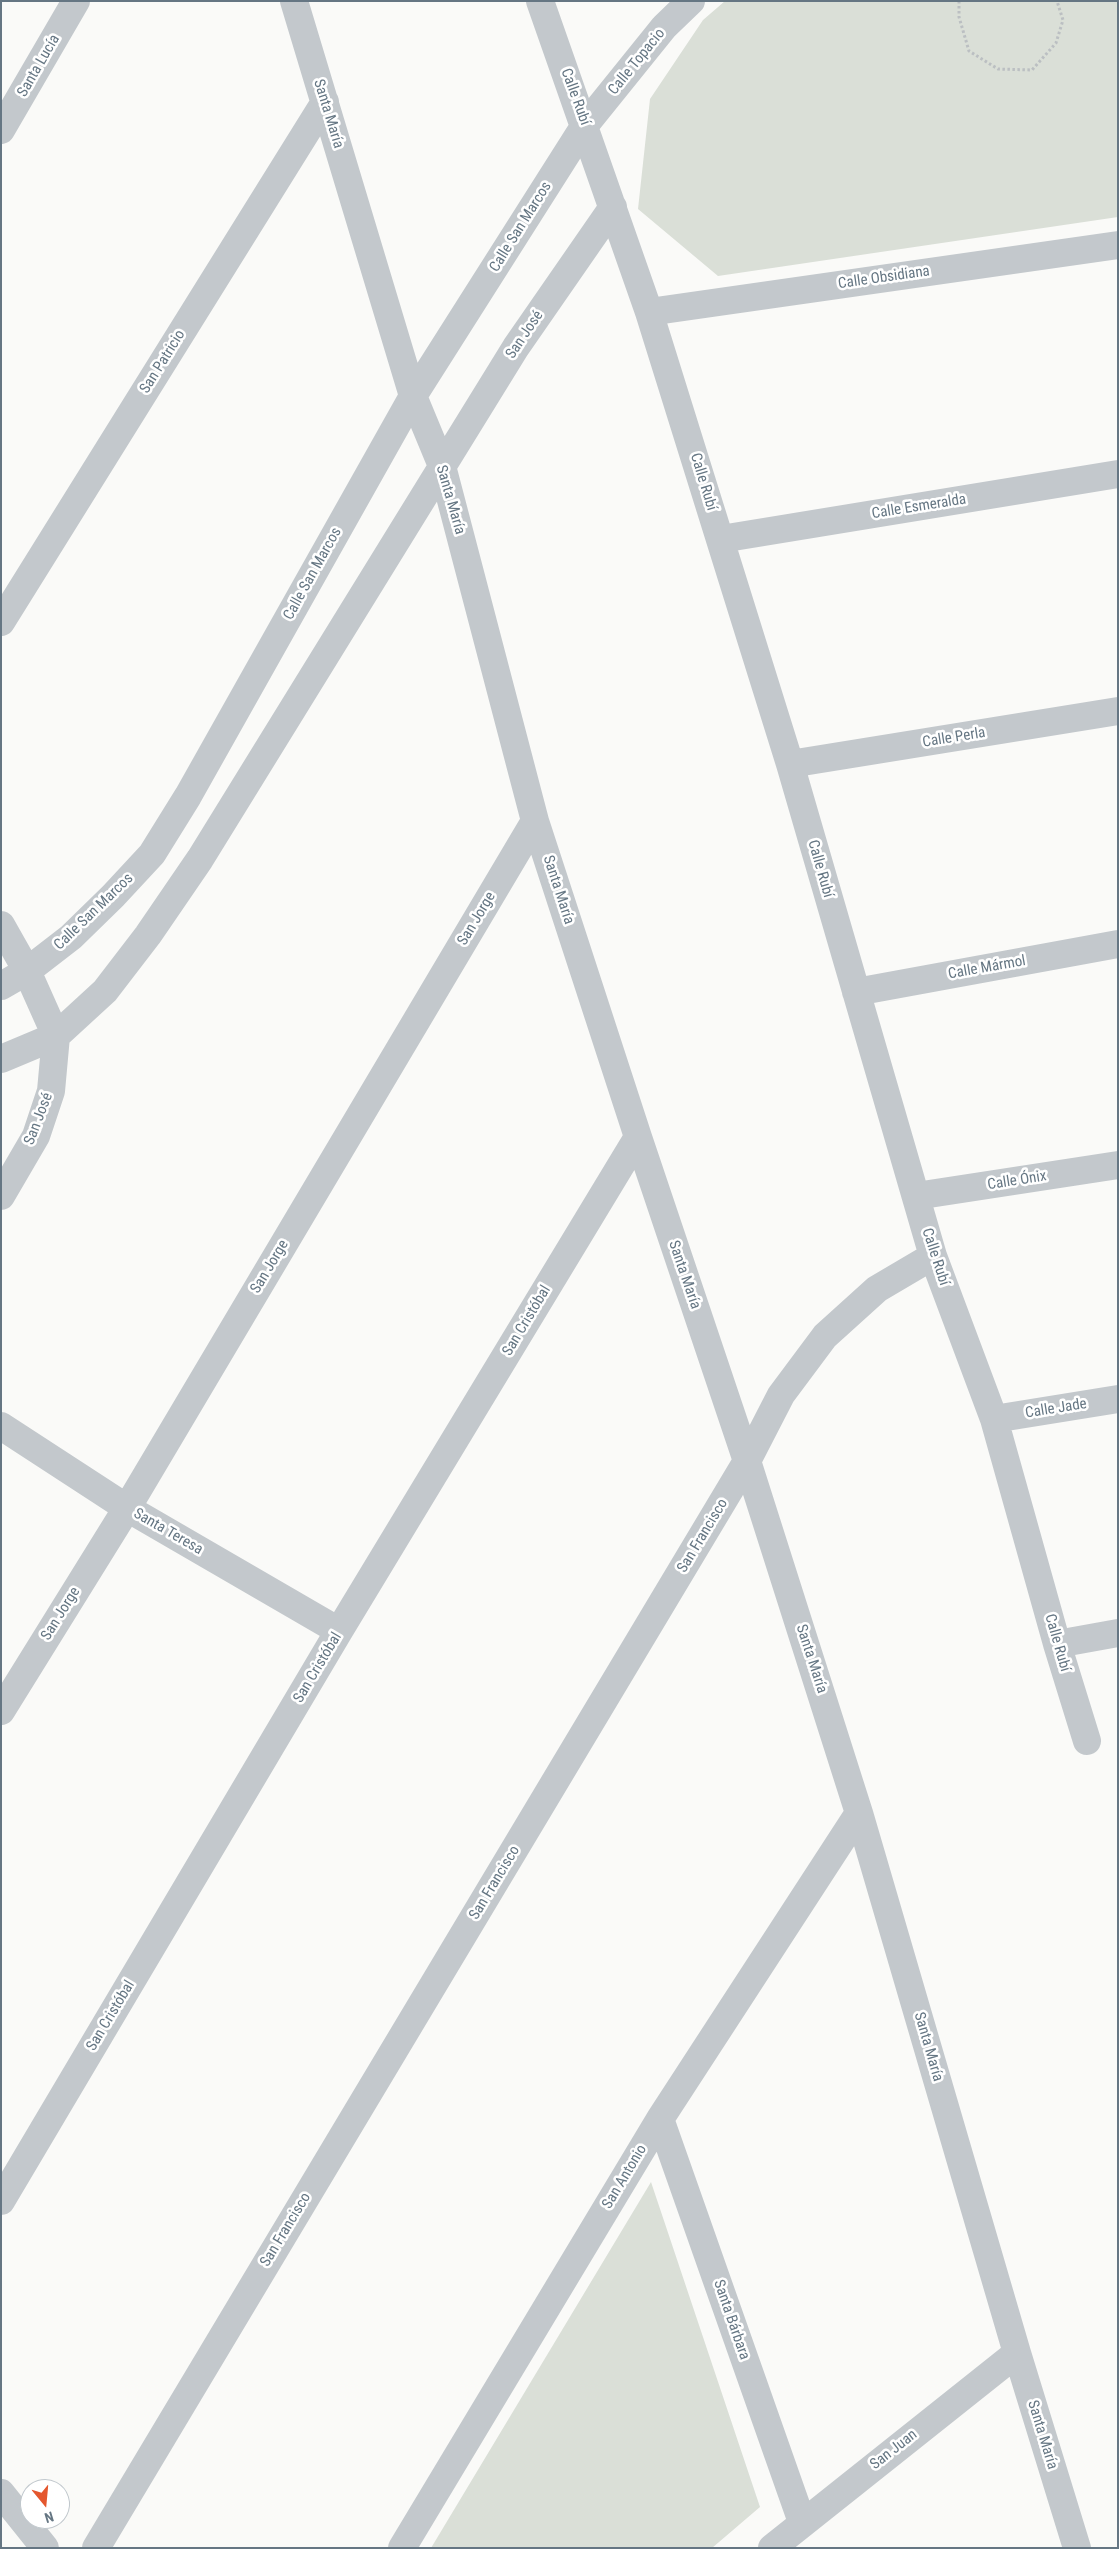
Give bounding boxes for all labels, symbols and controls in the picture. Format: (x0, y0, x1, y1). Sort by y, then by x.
street label: Calle Topacio (605, 25, 669, 99)
street label: Santa Lucía (14, 32, 64, 100)
street label: Calle Rubí (556, 66, 594, 128)
street label: Santa María (309, 77, 347, 151)
street label: Calle San Marcos (486, 179, 556, 275)
street label: Calle Obsidiana (837, 263, 931, 293)
street label: San José (502, 307, 548, 363)
street label: San Patricio (136, 327, 190, 397)
street label: Calle Rubí (686, 451, 720, 513)
street label: Santa María (432, 463, 468, 537)
street label: Calle Esmeralda (871, 491, 967, 523)
street label: Calle San Marcos (280, 525, 346, 623)
street label: Calle Perla (921, 724, 987, 752)
street label: Calle Rubí (803, 838, 837, 900)
street label: Santa María (538, 853, 578, 927)
street label: Calle San Marcos (51, 870, 137, 954)
street label: San Jorge (454, 889, 500, 949)
street label: Calle Mármol (947, 952, 1027, 984)
street label: San José (21, 1090, 57, 1148)
street label: Calle Ónix (986, 1167, 1048, 1195)
street label: Calle Rubí (917, 1226, 953, 1288)
street label: San Jorge (247, 1237, 293, 1297)
street label: Santa María (664, 1238, 704, 1312)
street label: San Cristóbal (499, 1283, 555, 1359)
street label: Calle Jade (1024, 1395, 1088, 1423)
street label: San Francisco (674, 1496, 732, 1576)
street label: Santa Teresa (130, 1505, 206, 1559)
street label: San Jorge (38, 1584, 84, 1644)
street label: Calle Rubí (1040, 1612, 1074, 1674)
street label: Santa María (791, 1622, 831, 1696)
street label: San Cristóbal (290, 1630, 346, 1706)
street label: San Francisco (466, 1843, 524, 1923)
street label: San Cristóbal (83, 1978, 139, 2054)
street label: Santa María (910, 2010, 946, 2084)
street label: San Antonio (599, 2142, 651, 2212)
street label: San Francisco (257, 2190, 315, 2270)
street label: Santa Bárbara (709, 2278, 753, 2362)
street label: Santa María (1023, 2398, 1061, 2472)
street label: San Juan (867, 2426, 921, 2474)
north arrow (20, 2479, 70, 2529)
text: N (43, 2508, 56, 2526)

